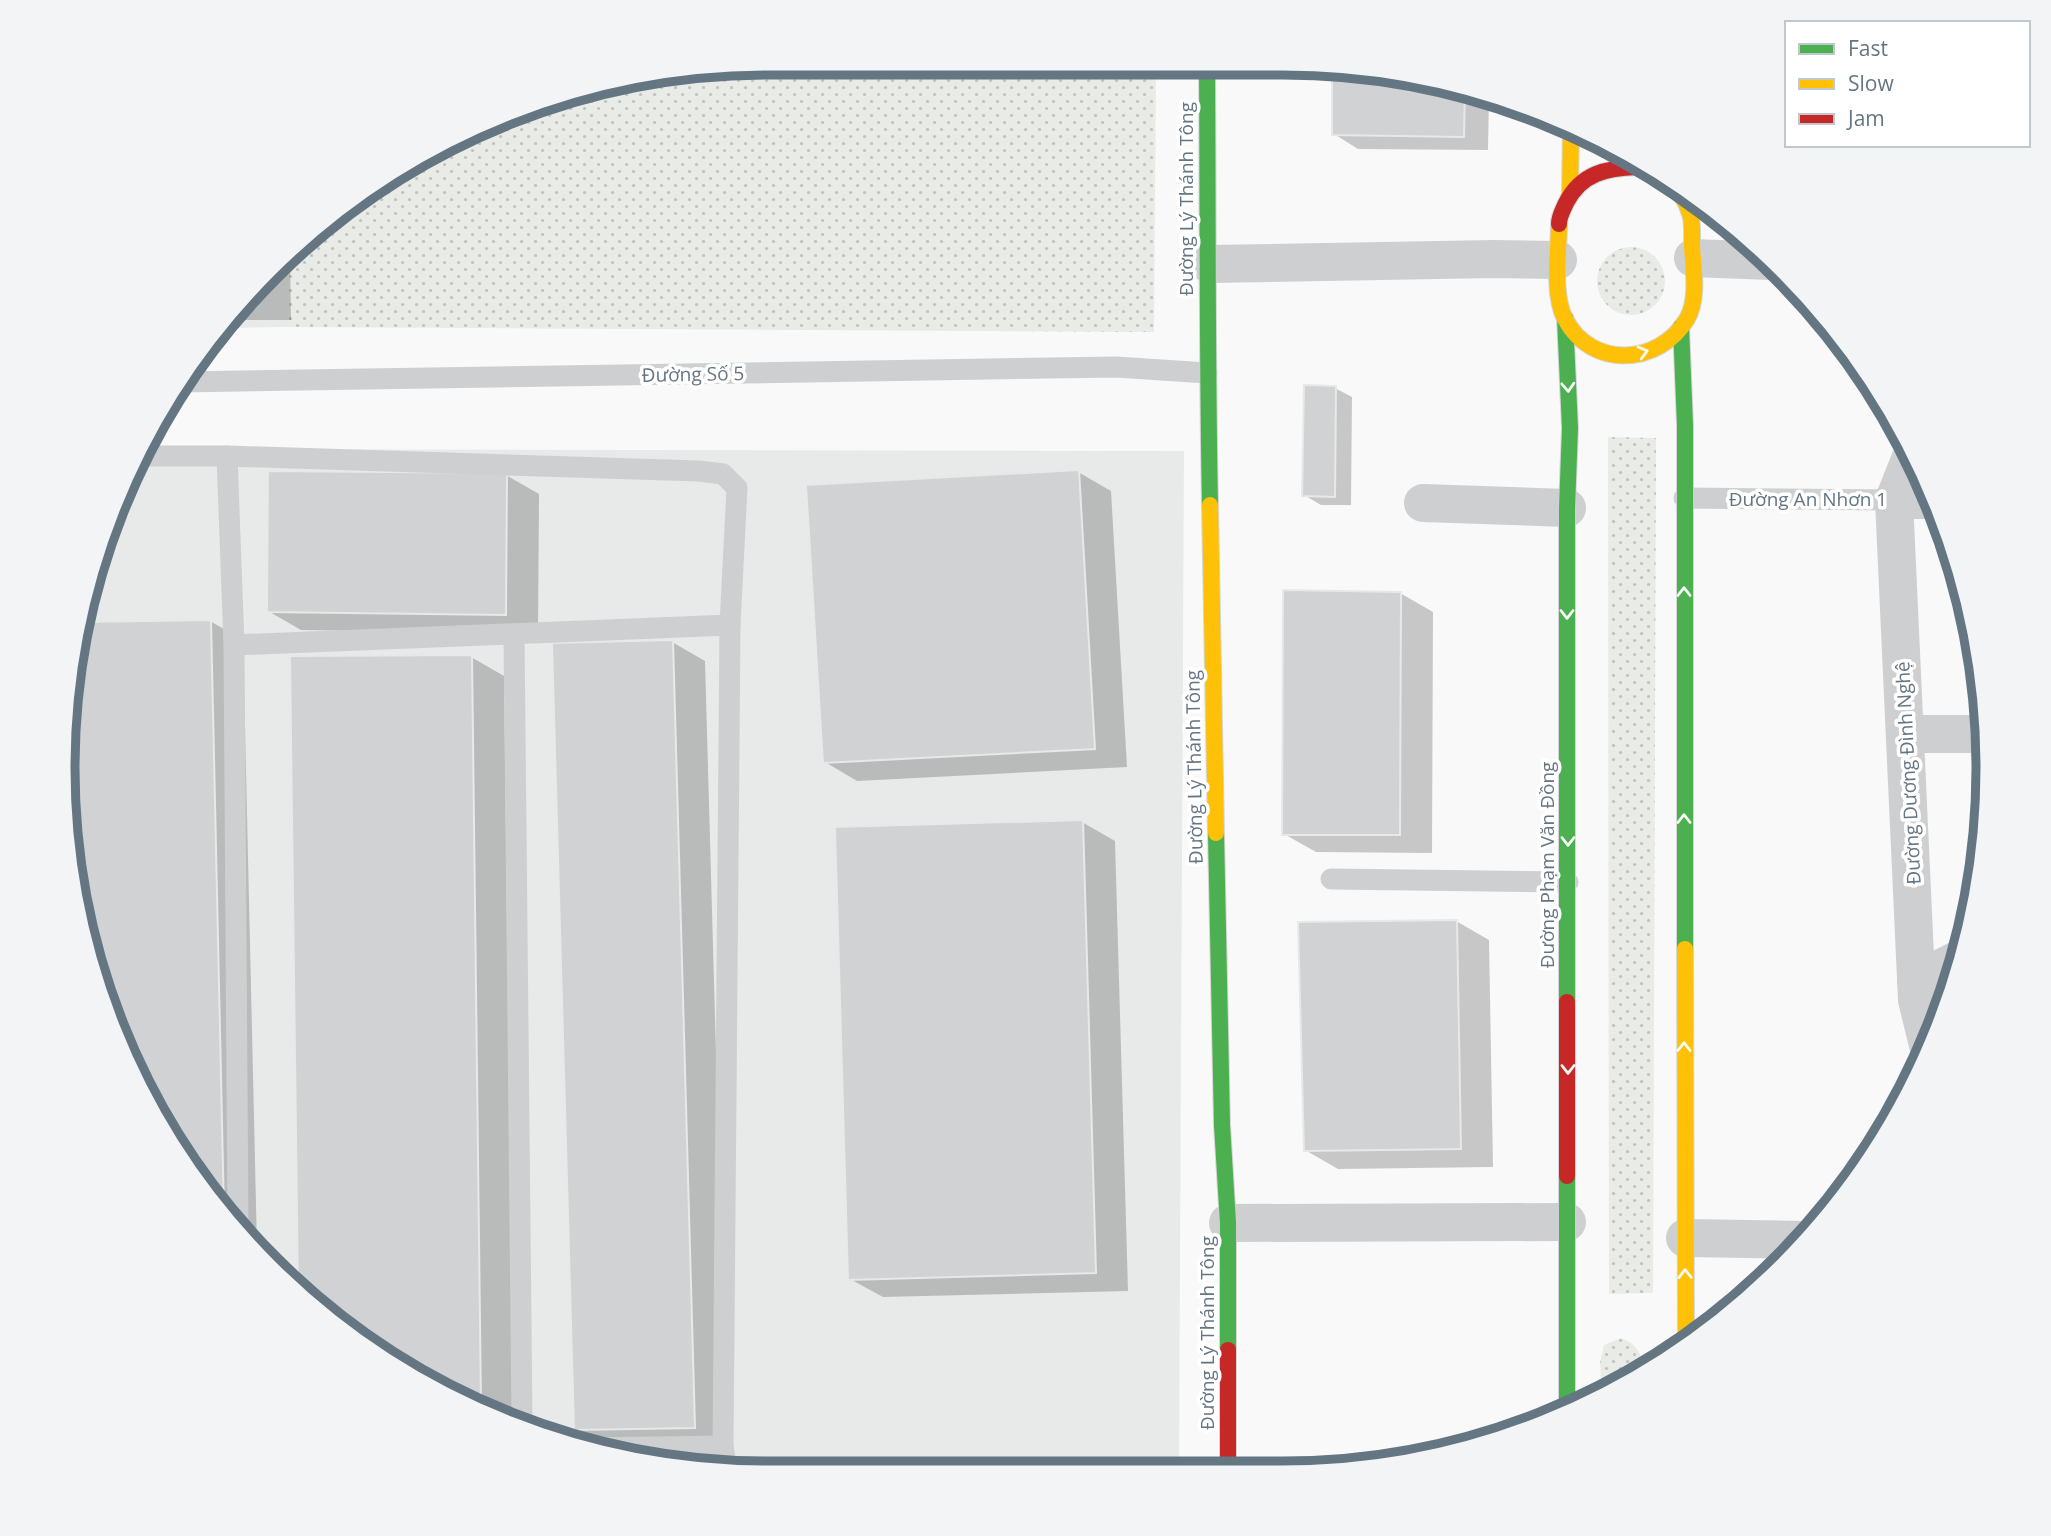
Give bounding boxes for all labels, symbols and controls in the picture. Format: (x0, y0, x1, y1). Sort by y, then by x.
legend (1785, 21, 2030, 147)
text: Fast (1848, 34, 1888, 62)
text: Slow (1848, 69, 1894, 97)
street label: Đường Lý Thánh Tông (1173, 102, 1199, 296)
text: Jam (1846, 104, 1885, 132)
one-way arrow (1637, 346, 1649, 360)
street label: Đường Số 5 (642, 360, 744, 388)
one-way arrow (1561, 381, 1576, 392)
street label: Đường An Nhơn 1 (1729, 486, 1887, 512)
one-way arrow (1676, 586, 1692, 596)
one-way arrow (1560, 609, 1575, 620)
street label: Đường Dương Đình Nghệ (1889, 661, 1927, 885)
street label: Đường Lý Thánh Tông (1179, 670, 1209, 864)
street label: Đường Phạm Văn Đồng (1534, 762, 1560, 968)
one-way arrow (1676, 813, 1692, 824)
one-way arrow (1560, 837, 1576, 847)
one-way arrow (1676, 1041, 1692, 1051)
one-way arrow (1560, 1064, 1576, 1075)
street label: Đường Lý Thánh Tông (1194, 1236, 1220, 1430)
one-way arrow (1677, 1268, 1693, 1279)

